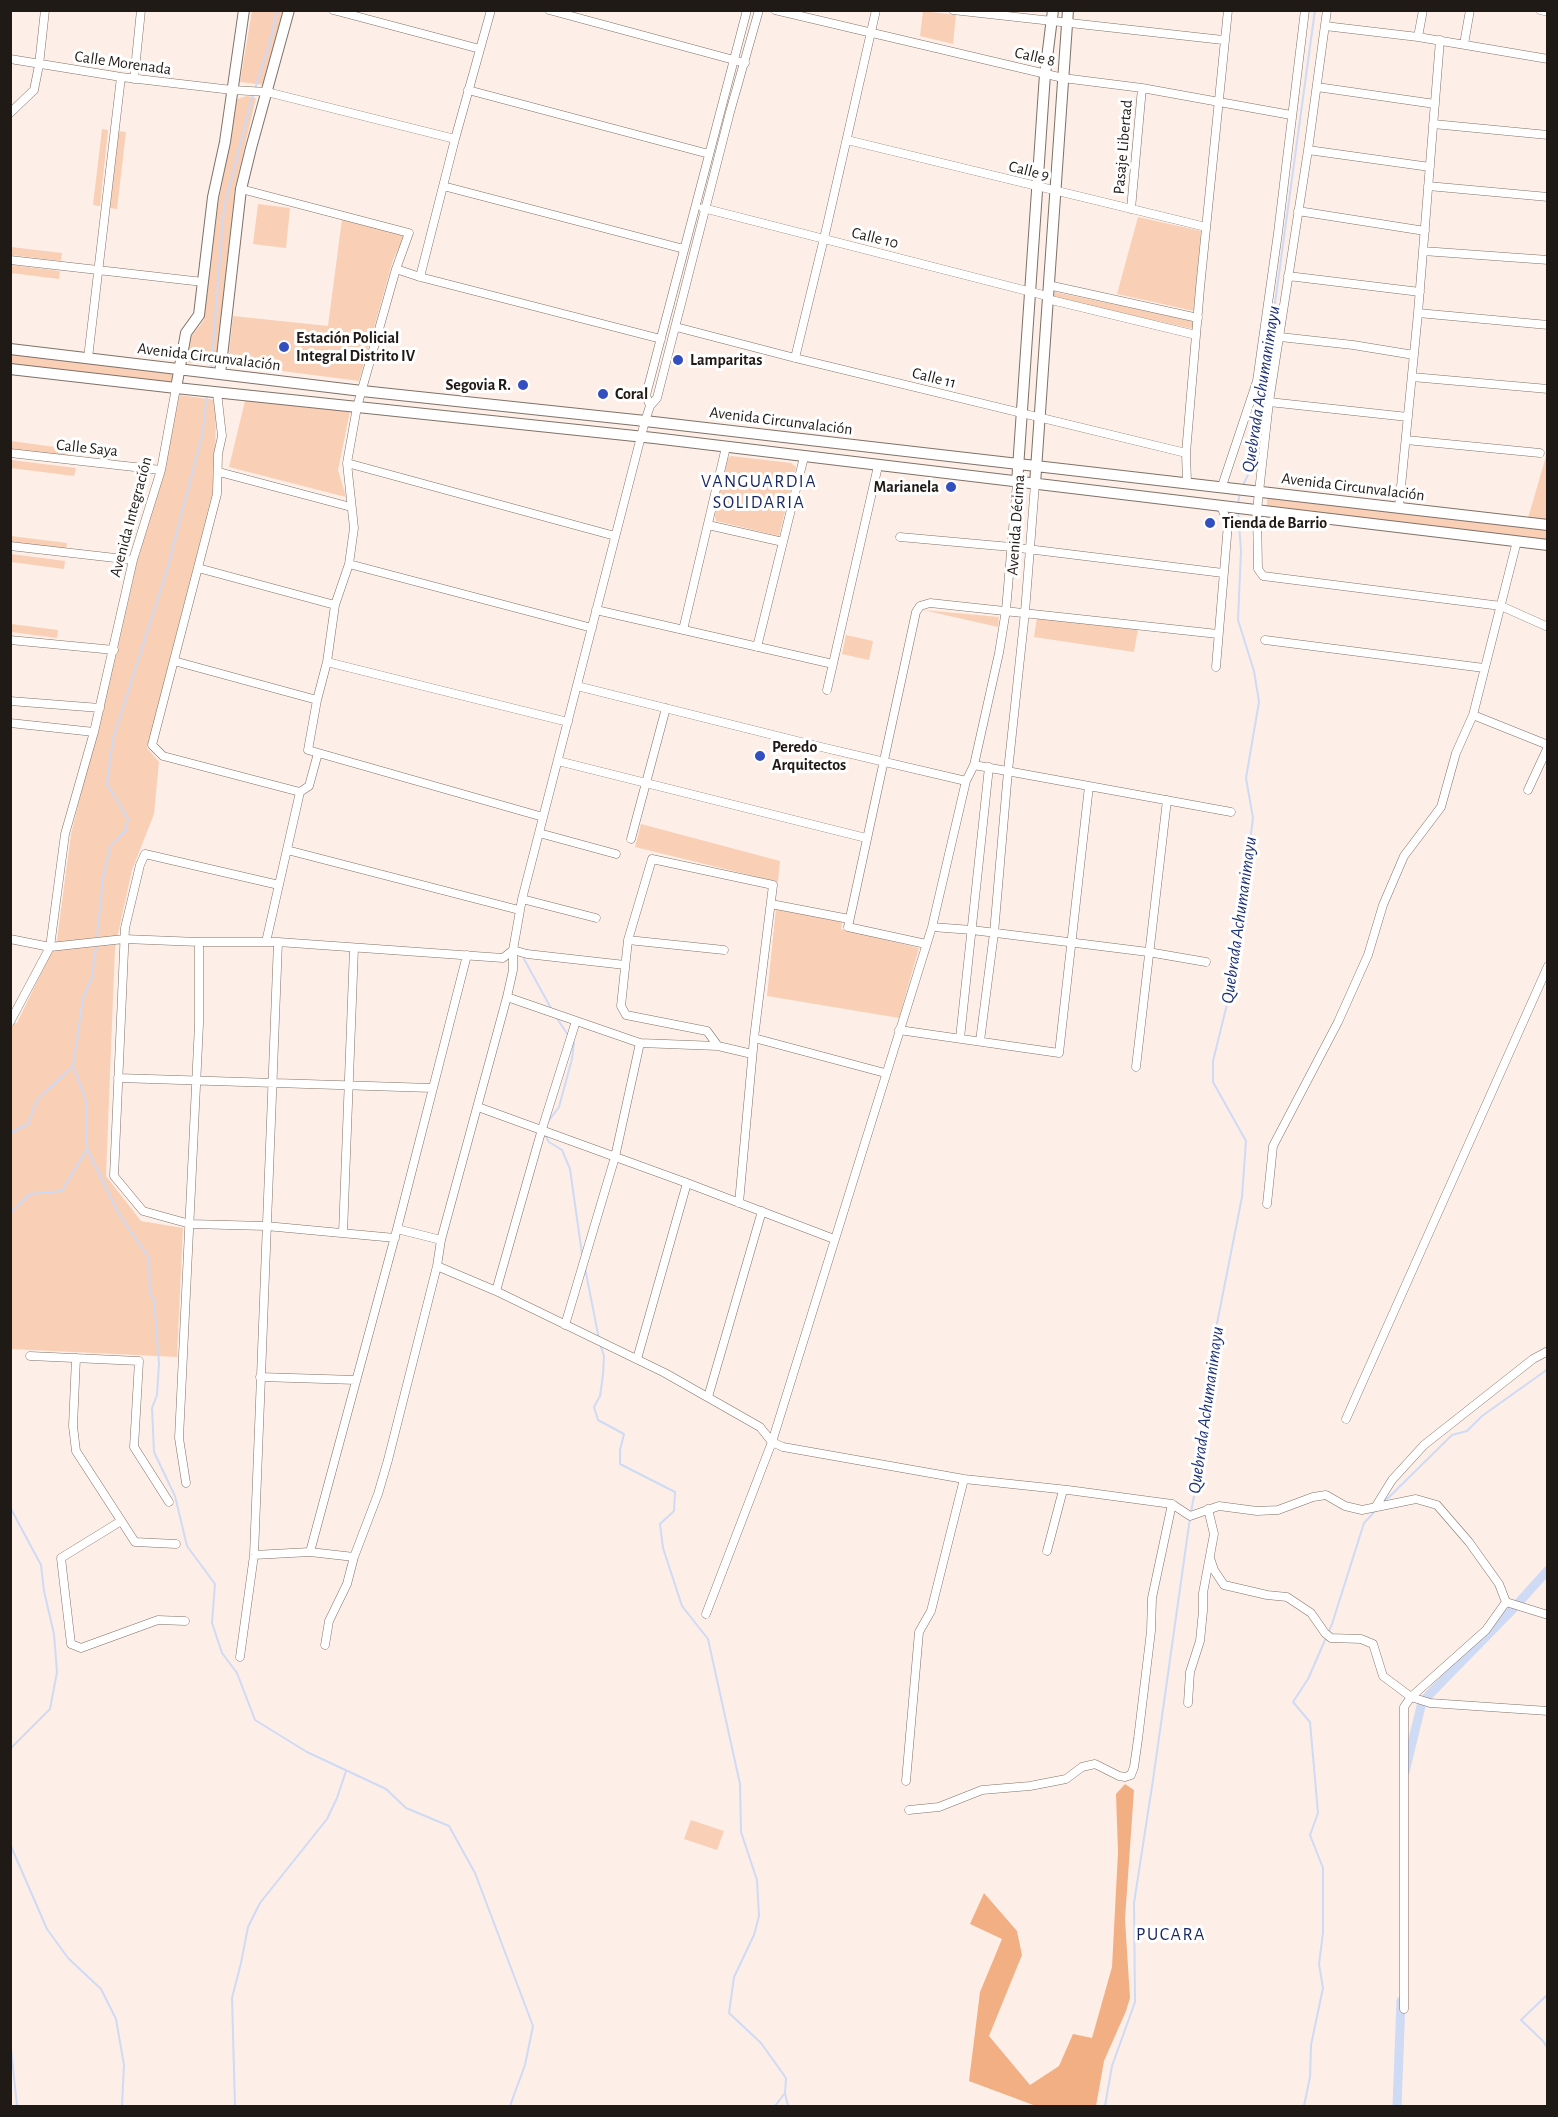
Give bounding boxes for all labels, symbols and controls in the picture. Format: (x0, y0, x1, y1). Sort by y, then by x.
street label: Calle 8 (1013, 43, 1057, 71)
street label: Calle Morenada (73, 47, 173, 79)
street label: Pasaje Libertad (1109, 99, 1137, 195)
street label: Calle 9 (1007, 157, 1051, 185)
street label: Calle 10 (850, 223, 900, 253)
water label: Quebrada Achumanimayu (1237, 304, 1285, 474)
place label: Estación Policial Integral Distrito IV (296, 328, 415, 366)
street label: Avenida Circunvalación (136, 339, 282, 375)
marker: Estación Policial Integral Distrito IV (277, 340, 291, 354)
place label: Lamparitas (690, 350, 762, 370)
marker: Lamparitas (671, 353, 685, 367)
street label: Calle 11 (910, 363, 958, 393)
place label: Segovia R. (446, 375, 511, 395)
marker: Segovia R. (516, 378, 530, 392)
place label: Coral (615, 384, 648, 404)
marker: Coral (596, 387, 610, 401)
street label: Avenida Circunvalación (708, 403, 854, 439)
street label: Calle Saya (55, 435, 119, 461)
street label: Avenida Integración (106, 455, 156, 579)
street label: Avenida Circunvalación (1280, 469, 1426, 505)
district label: VANGUARDIA SOLIDARIA (701, 471, 817, 514)
street label: Avenida Décima (1003, 474, 1029, 576)
place label: Marianela (874, 477, 939, 497)
marker: Marianela (944, 480, 958, 494)
place label: Tienda de Barrio (1222, 513, 1327, 533)
marker: Tienda de Barrio (1203, 516, 1217, 530)
place label: Peredo Arquitectos (772, 737, 846, 775)
marker: Peredo Arquitectos (753, 749, 767, 763)
water label: Quebrada Achumanimayu (1217, 835, 1261, 1005)
water label: Quebrada Achumanimayu (1184, 1325, 1228, 1495)
district label: PUCARA (1136, 1924, 1206, 1946)

